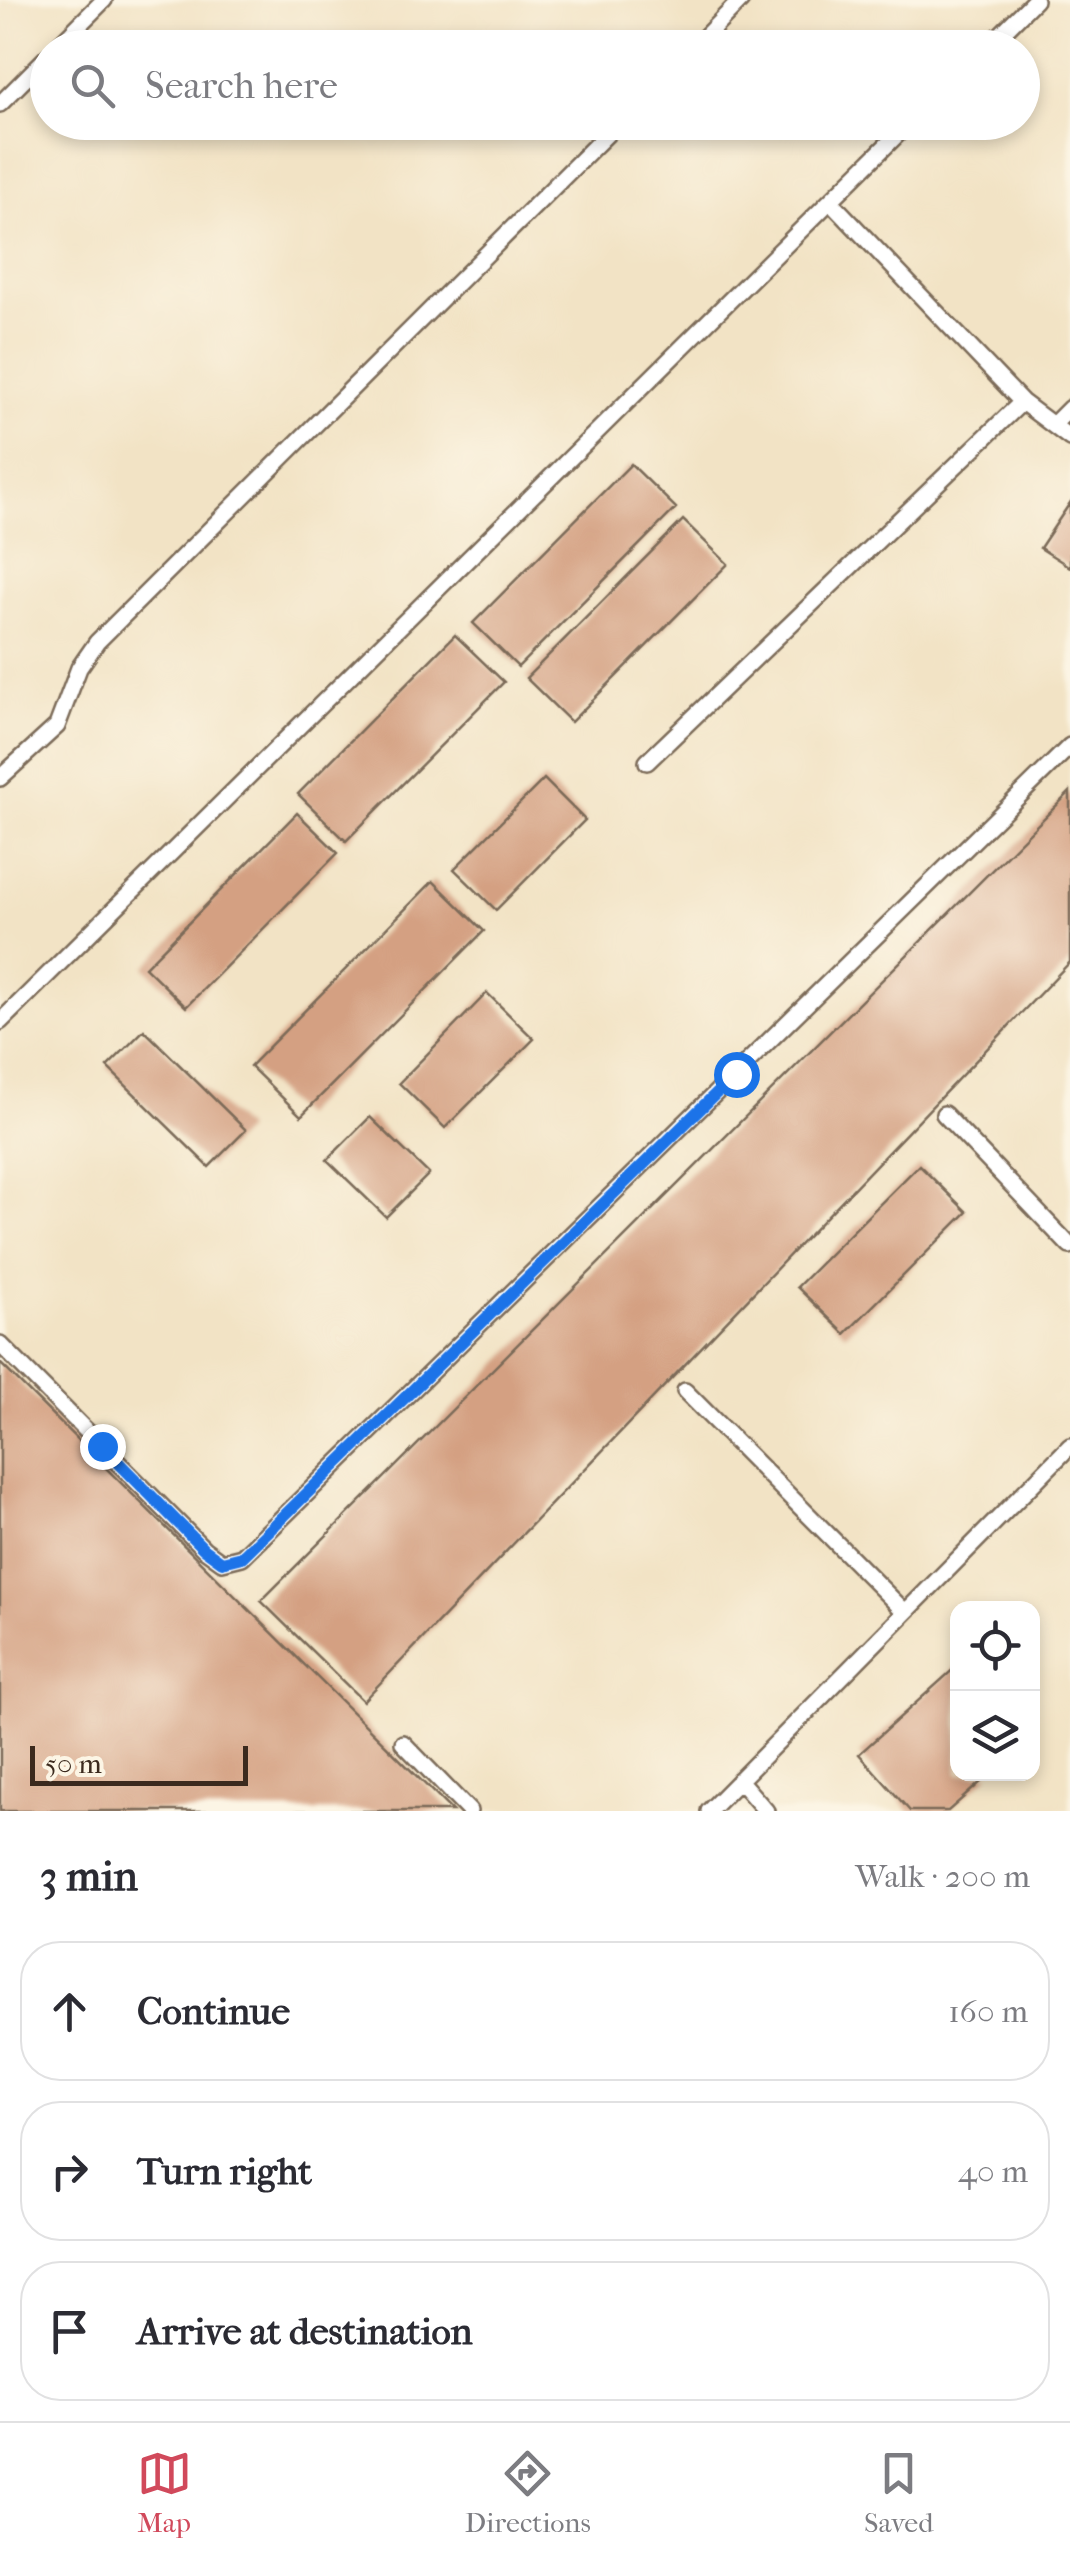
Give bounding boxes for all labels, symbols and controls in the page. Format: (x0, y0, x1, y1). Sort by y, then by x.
search box (30, 30, 1040, 140)
icon: search (65, 58, 120, 113)
text: Search here (145, 63, 338, 108)
route start (714, 1052, 760, 1098)
route end (80, 1424, 126, 1470)
map controls (950, 1601, 1040, 1781)
button: locate (950, 1601, 1040, 1691)
button: layers (950, 1691, 1040, 1781)
scale bar (30, 1741, 248, 1786)
text: 50 m (45, 1747, 102, 1780)
text: 3 min (40, 1852, 138, 1901)
text: Walk · 200 m (855, 1858, 1030, 1895)
icon: ahead (42, 1984, 97, 2039)
text: Continue (137, 1989, 290, 2034)
text: 160 m (948, 1993, 1028, 2030)
icon: right (42, 2144, 97, 2199)
text: Turn right (137, 2149, 312, 2194)
text: 40 m (958, 2153, 1028, 2190)
icon: arrive (42, 2304, 97, 2359)
text: Arrive at destination (137, 2309, 473, 2354)
tab: Map (137, 2446, 192, 2539)
tab: Directions (465, 2446, 591, 2539)
tab: Saved (864, 2446, 933, 2539)

